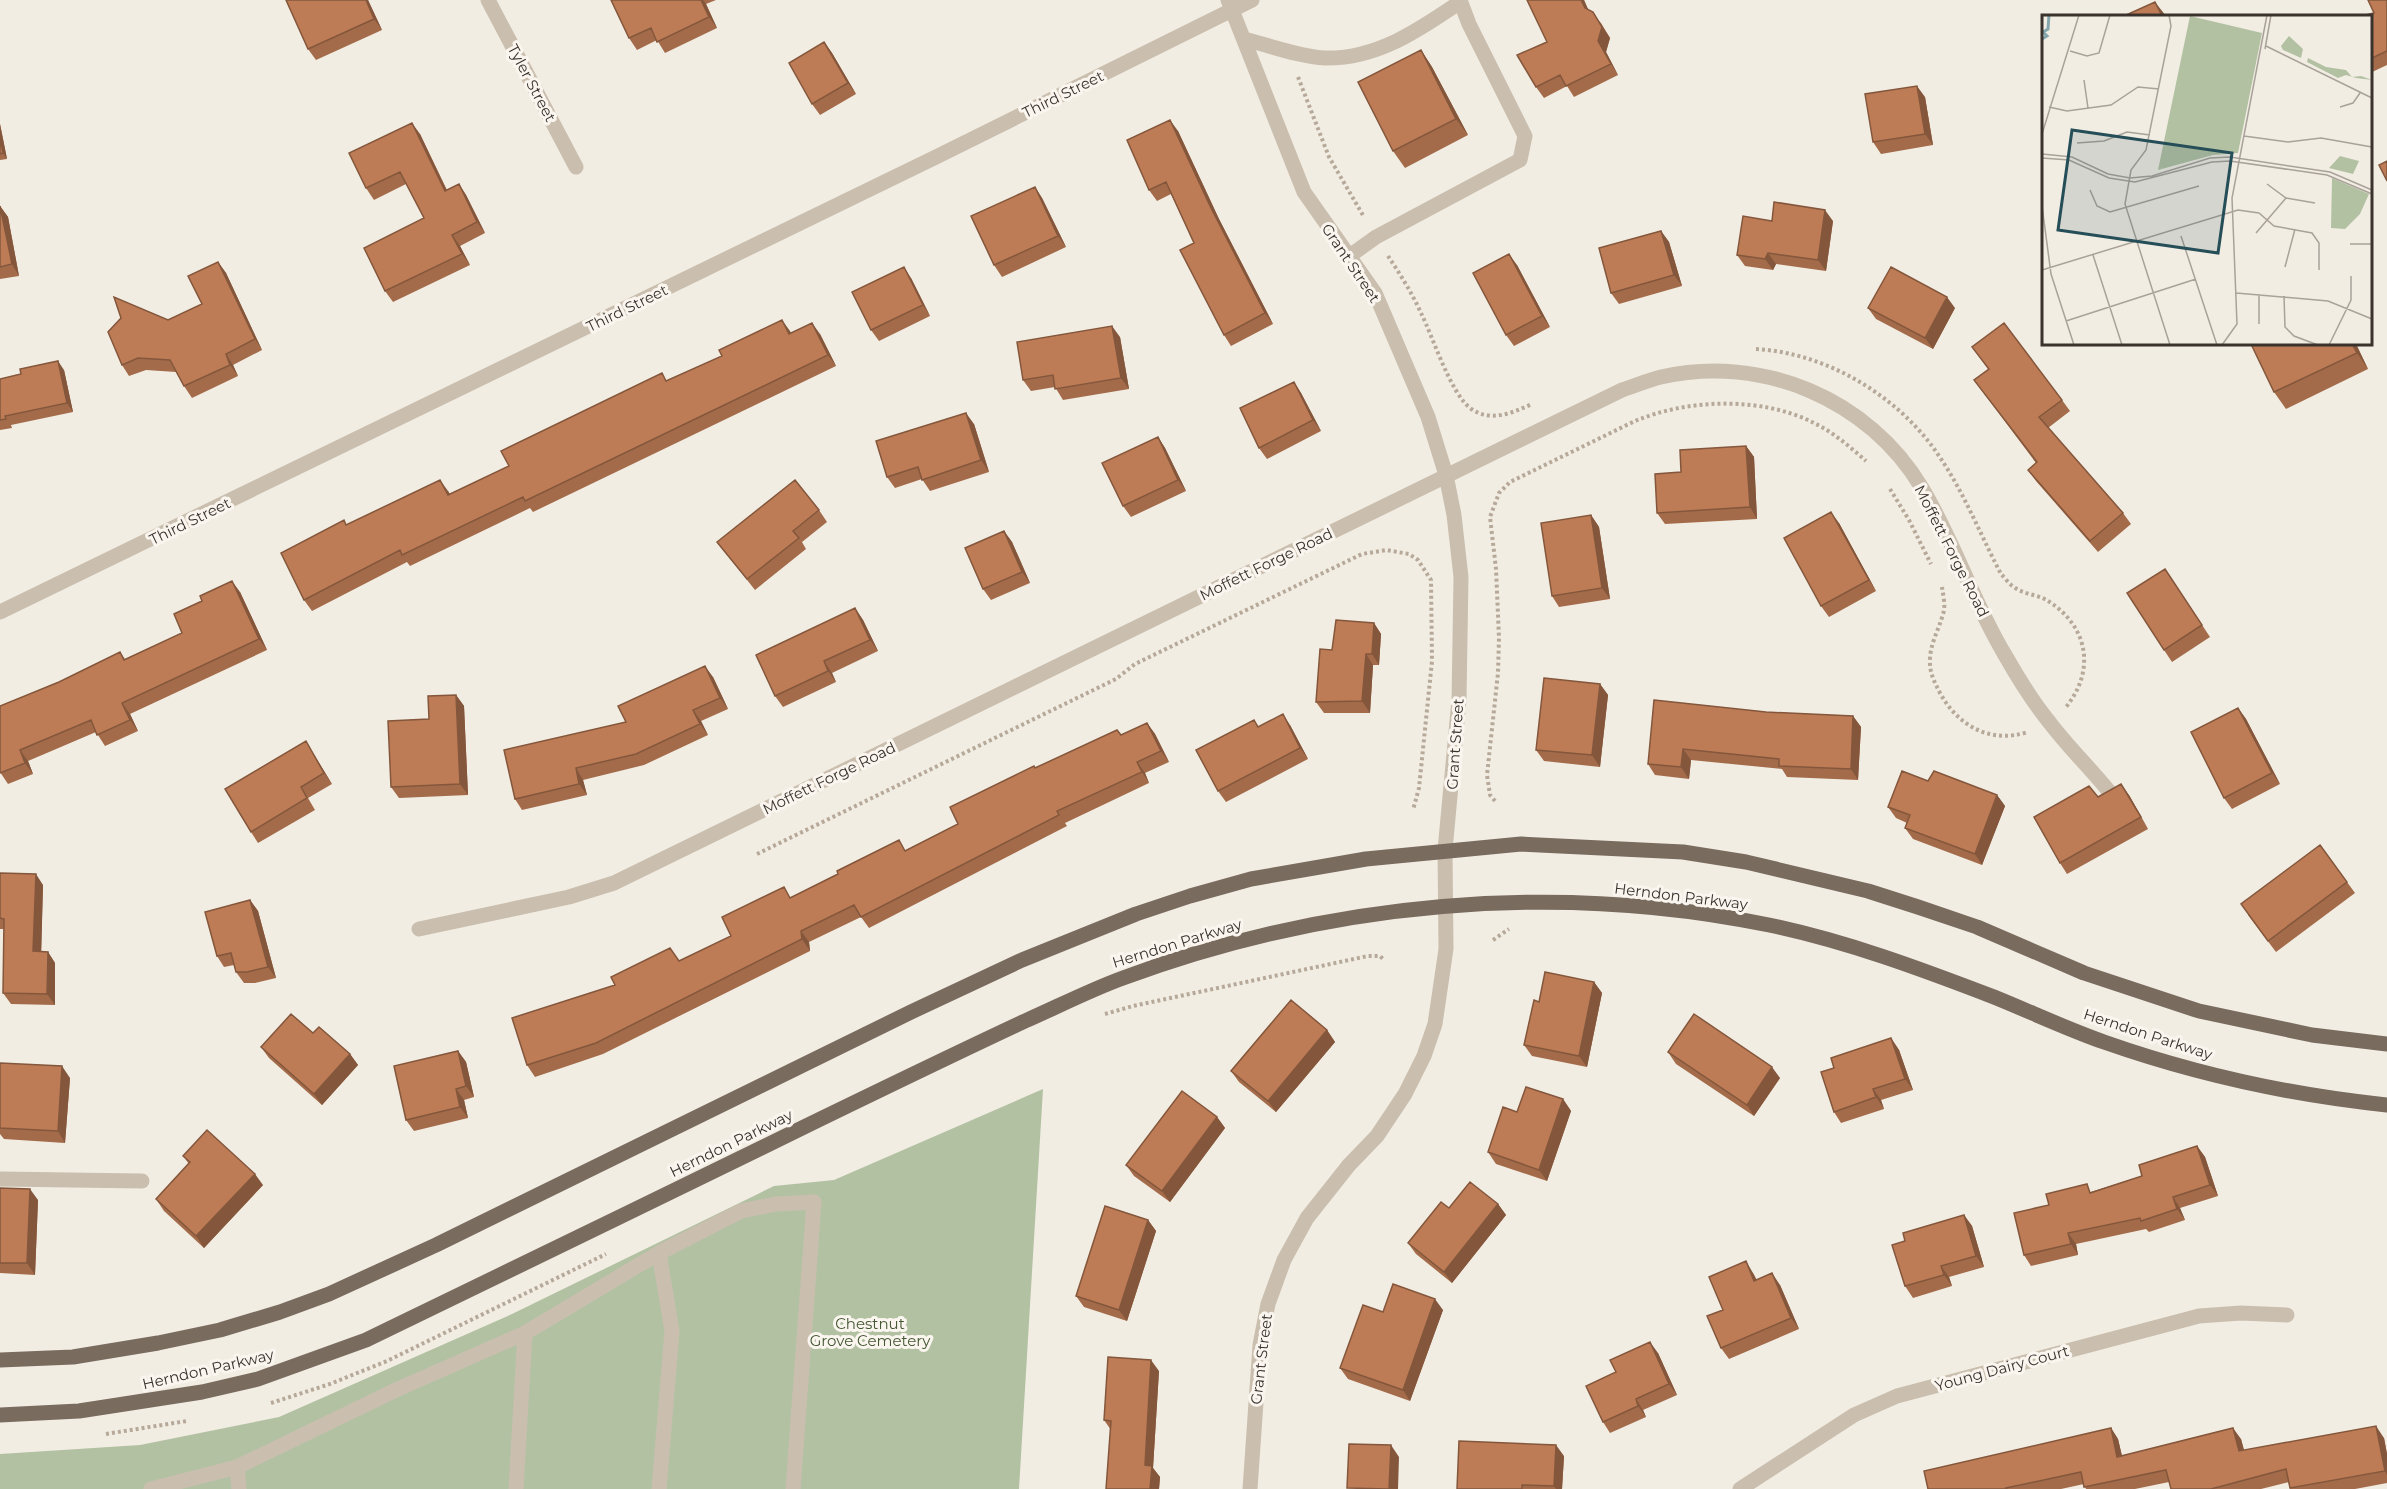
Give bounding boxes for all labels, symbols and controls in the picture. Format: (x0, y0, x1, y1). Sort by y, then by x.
inset map (2042, 15, 2372, 345)
street label: Tyler Street (504, 41, 560, 125)
street label: Third Street (1019, 66, 1107, 122)
street label: Grant Street (1318, 220, 1384, 306)
street label: Third Street (583, 280, 671, 336)
street label: Moffett Forge Road (1910, 482, 1994, 620)
street label: Third Street (146, 493, 234, 549)
street label: Moffett Forge Road (1196, 524, 1336, 604)
street label: Grant Street (1442, 698, 1468, 790)
street label: Moffett Forge Road (759, 738, 899, 818)
street label: Herndon Parkway (1613, 878, 1750, 914)
street label: Herndon Parkway (1110, 914, 1245, 972)
street label: Herndon Parkway (2081, 1004, 2216, 1064)
street label: Herndon Parkway (666, 1105, 796, 1181)
street label: Grant Street (1246, 1312, 1276, 1406)
park label: Chestnut Grove Cemetery (810, 1314, 931, 1350)
street label: Young Dairy Court (1933, 1341, 2071, 1395)
street label: Herndon Parkway (140, 1344, 276, 1393)

